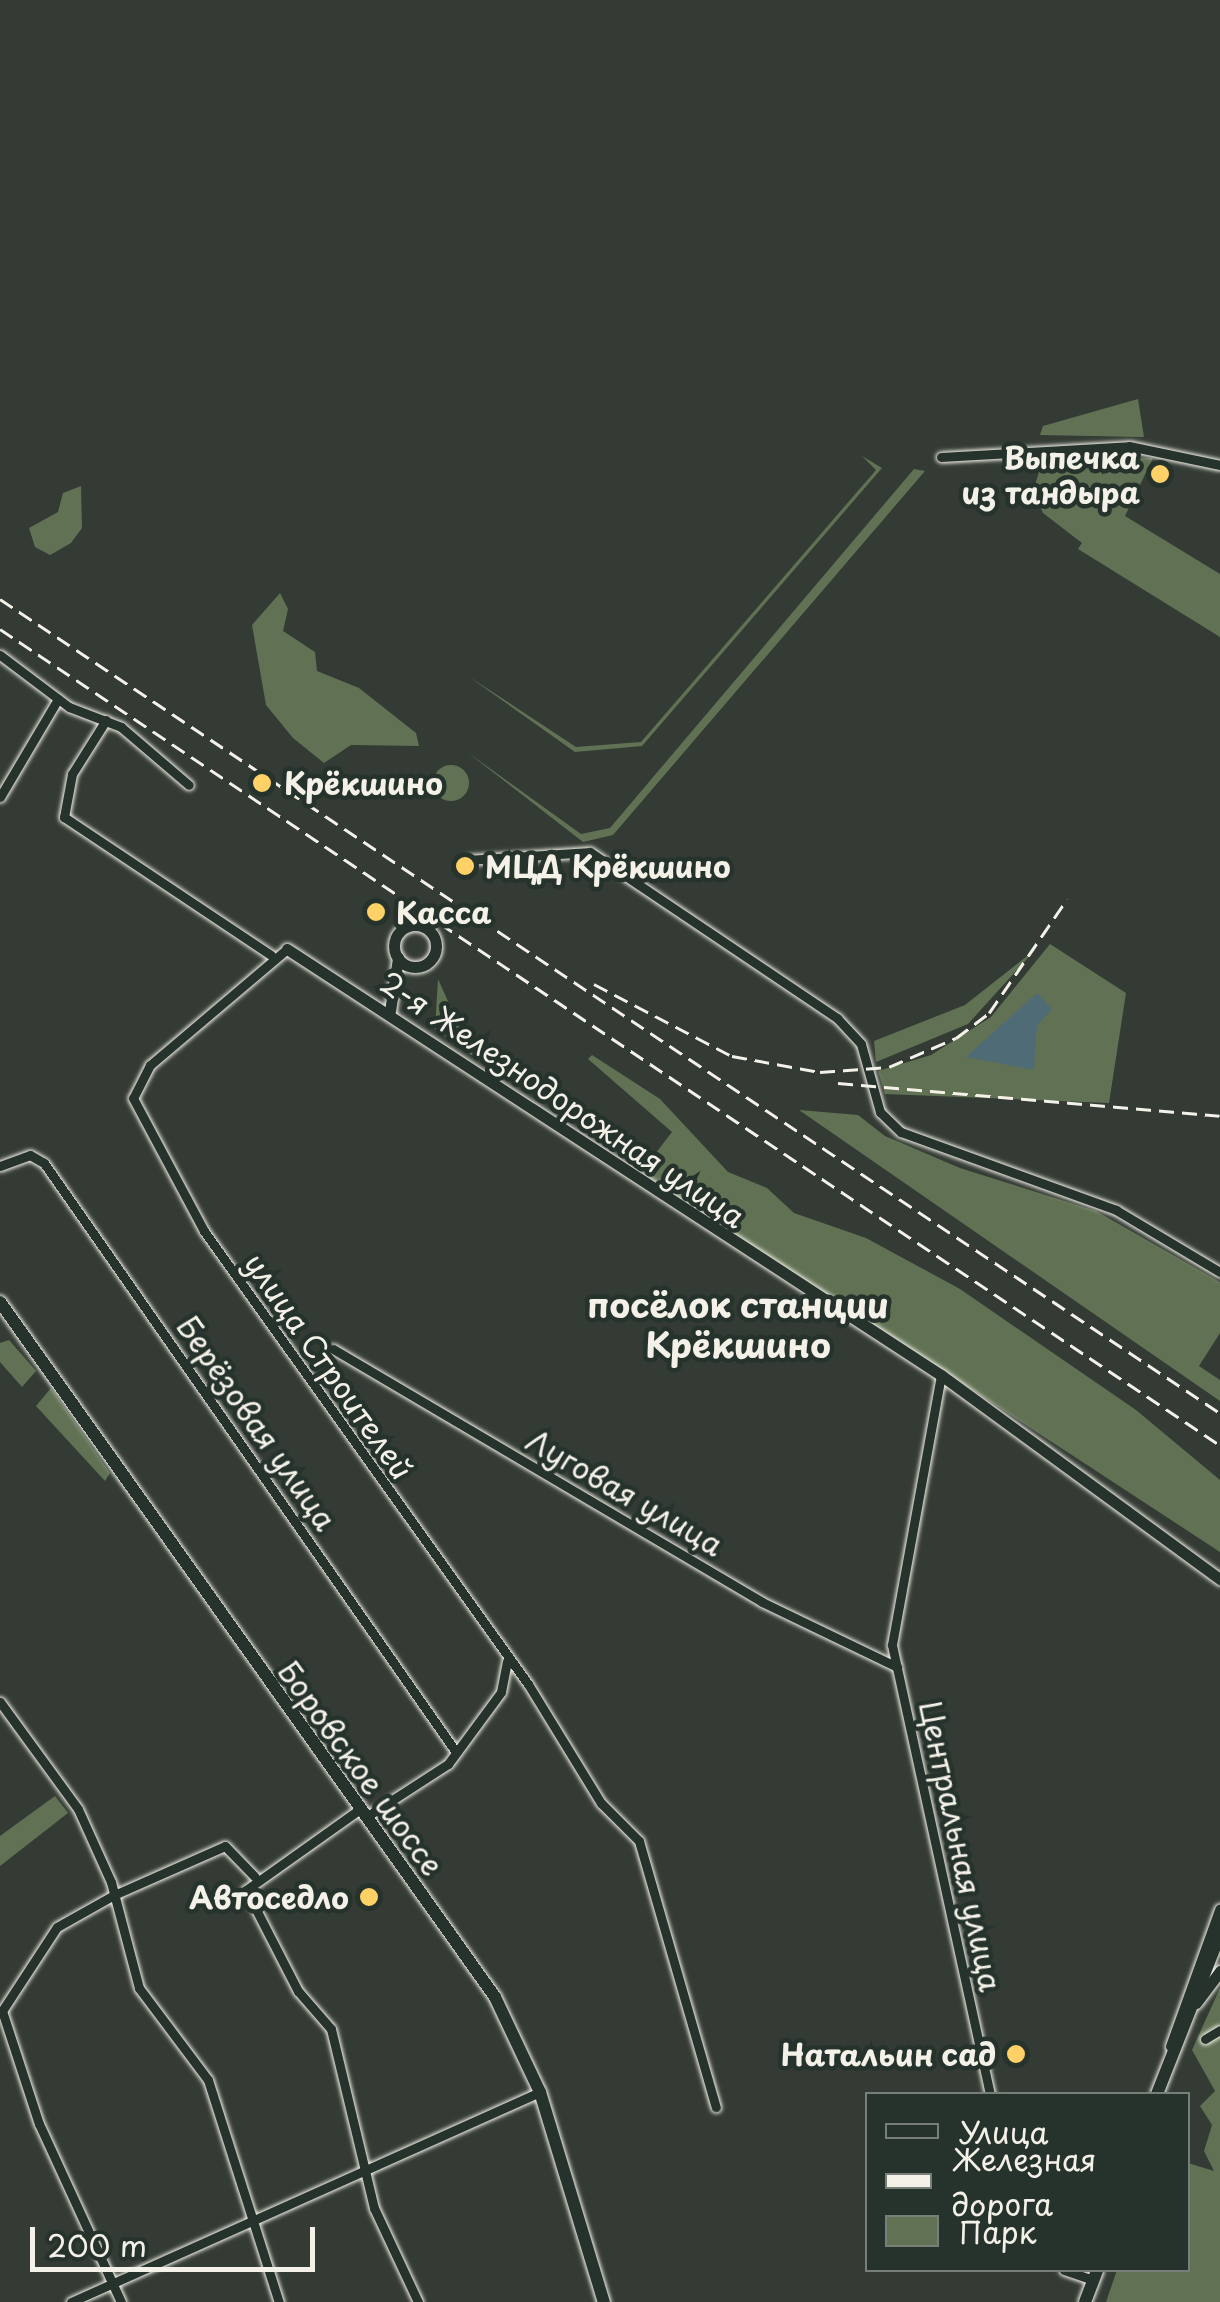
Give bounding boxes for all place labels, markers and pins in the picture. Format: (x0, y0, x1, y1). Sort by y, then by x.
place label: Выпечка из тандыра (961, 439, 1140, 510)
marker: Выпечка из тандыра (1149, 463, 1171, 485)
place label: Крёкшино (284, 765, 443, 801)
marker: Крёкшино (249, 770, 275, 796)
place label: МЦД Крёкшино (485, 848, 731, 884)
marker: МЦД Крёкшино (454, 855, 476, 877)
place label: Касса (396, 894, 491, 930)
marker: Касса (365, 901, 387, 923)
place label: Автоседло (189, 1879, 349, 1915)
marker: Автоседло (358, 1886, 380, 1908)
place label: Натальин сад (780, 2036, 996, 2072)
marker: Натальин сад (1005, 2043, 1027, 2065)

